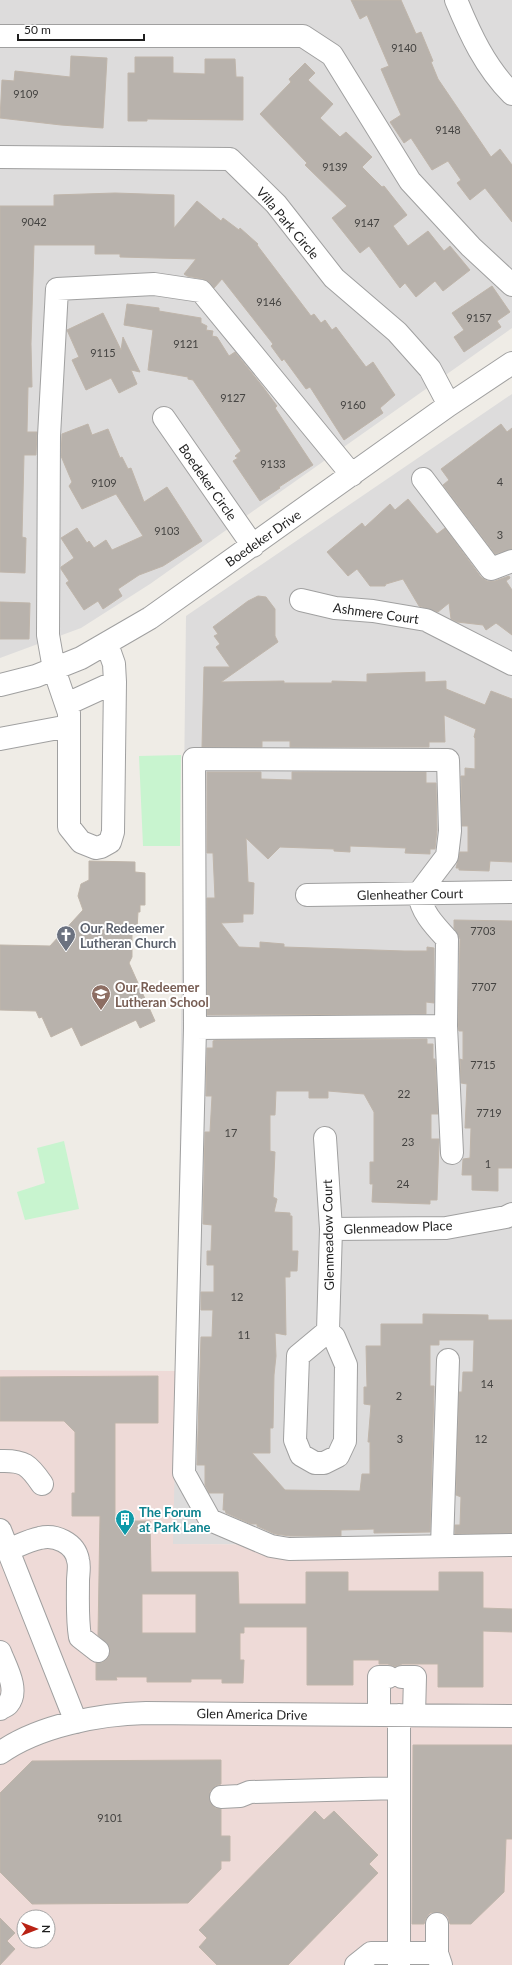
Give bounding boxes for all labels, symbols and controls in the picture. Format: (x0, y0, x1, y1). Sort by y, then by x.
scale bar (18, 16, 144, 42)
text: 50 m (24, 22, 51, 37)
house number: 9140 (391, 41, 417, 54)
house number: 9109 (13, 87, 39, 100)
house number: 9148 (435, 123, 461, 136)
house number: 9139 (322, 160, 348, 173)
street label: Villa Park Circle (253, 184, 323, 262)
house number: 9042 (21, 215, 47, 228)
house number: 9147 (354, 216, 380, 229)
house number: 9146 (256, 295, 282, 308)
house number: 9157 (466, 311, 492, 324)
house number: 9121 (173, 337, 199, 350)
house number: 9115 (90, 346, 116, 359)
house number: 9127 (220, 391, 246, 404)
house number: 9160 (340, 398, 366, 411)
street label: Boedeker Circle (176, 441, 240, 524)
house number: 9133 (260, 457, 286, 470)
house number: 4 (497, 475, 504, 488)
house number: 9109 (91, 476, 117, 489)
street label: Boedeker Drive (222, 506, 304, 570)
house number: 9103 (154, 524, 180, 537)
house number: 3 (497, 528, 503, 541)
street label: Ashmere Court (332, 599, 420, 627)
street label: Glenheather Court (357, 885, 464, 903)
place label: Our Redeemer Lutheran Church (80, 920, 176, 951)
church icon: Our Redeemer Lutheran Church (55, 924, 77, 952)
house number: 7703 (470, 924, 496, 937)
place label: Our Redeemer Lutheran School (115, 979, 209, 1010)
house number: 7707 (471, 980, 497, 993)
school or university icon: Our Redeemer Lutheran School (90, 983, 112, 1011)
house number: 7715 (470, 1058, 496, 1071)
house number: 22 (398, 1087, 410, 1100)
house number: 7719 (476, 1106, 502, 1119)
house number: 17 (225, 1126, 237, 1139)
house number: 23 (402, 1135, 414, 1148)
house number: 1 (485, 1157, 491, 1170)
house number: 24 (397, 1177, 410, 1190)
street label: Glenmeadow Court (319, 1179, 337, 1291)
street label: Glenmeadow Place (343, 1217, 453, 1237)
house number: 12 (231, 1290, 243, 1303)
house number: 11 (238, 1328, 250, 1341)
house number: 14 (481, 1377, 494, 1390)
house number: 2 (396, 1389, 402, 1402)
house number: 3 (397, 1432, 403, 1445)
house number: 12 (475, 1432, 487, 1445)
place label: The Forum at Park Lane (139, 1504, 211, 1535)
building icon: The Forum at Park Lane (114, 1508, 136, 1536)
street label: Glen America Drive (197, 1705, 308, 1723)
house number: 9101 (97, 1811, 123, 1824)
north arrow (16, 1909, 56, 1949)
text: N (40, 1925, 53, 1933)

